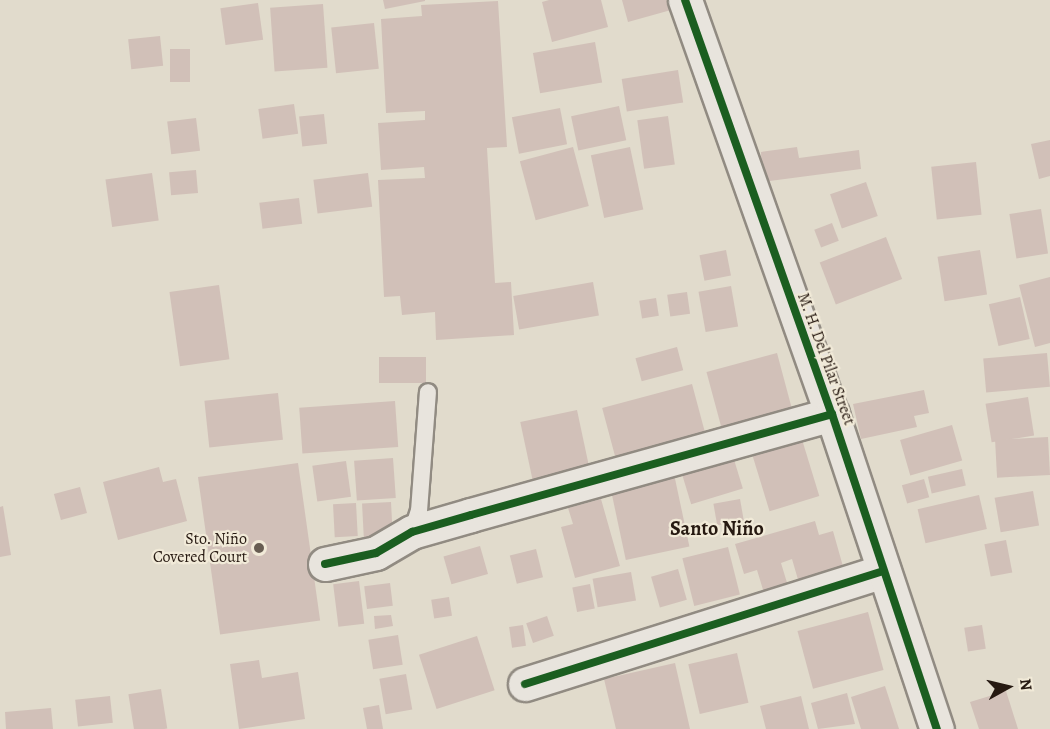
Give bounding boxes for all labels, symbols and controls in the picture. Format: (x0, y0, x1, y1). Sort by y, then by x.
street label: M. H. Del Pilar Street (793, 290, 859, 428)
district label: Santo Niño (670, 516, 764, 540)
place label: Sto. Niño Covered Court (153, 529, 247, 567)
marker: Sto. Niño Covered Court (252, 541, 266, 555)
north arrow (978, 657, 1038, 717)
text: N (1014, 677, 1038, 692)

